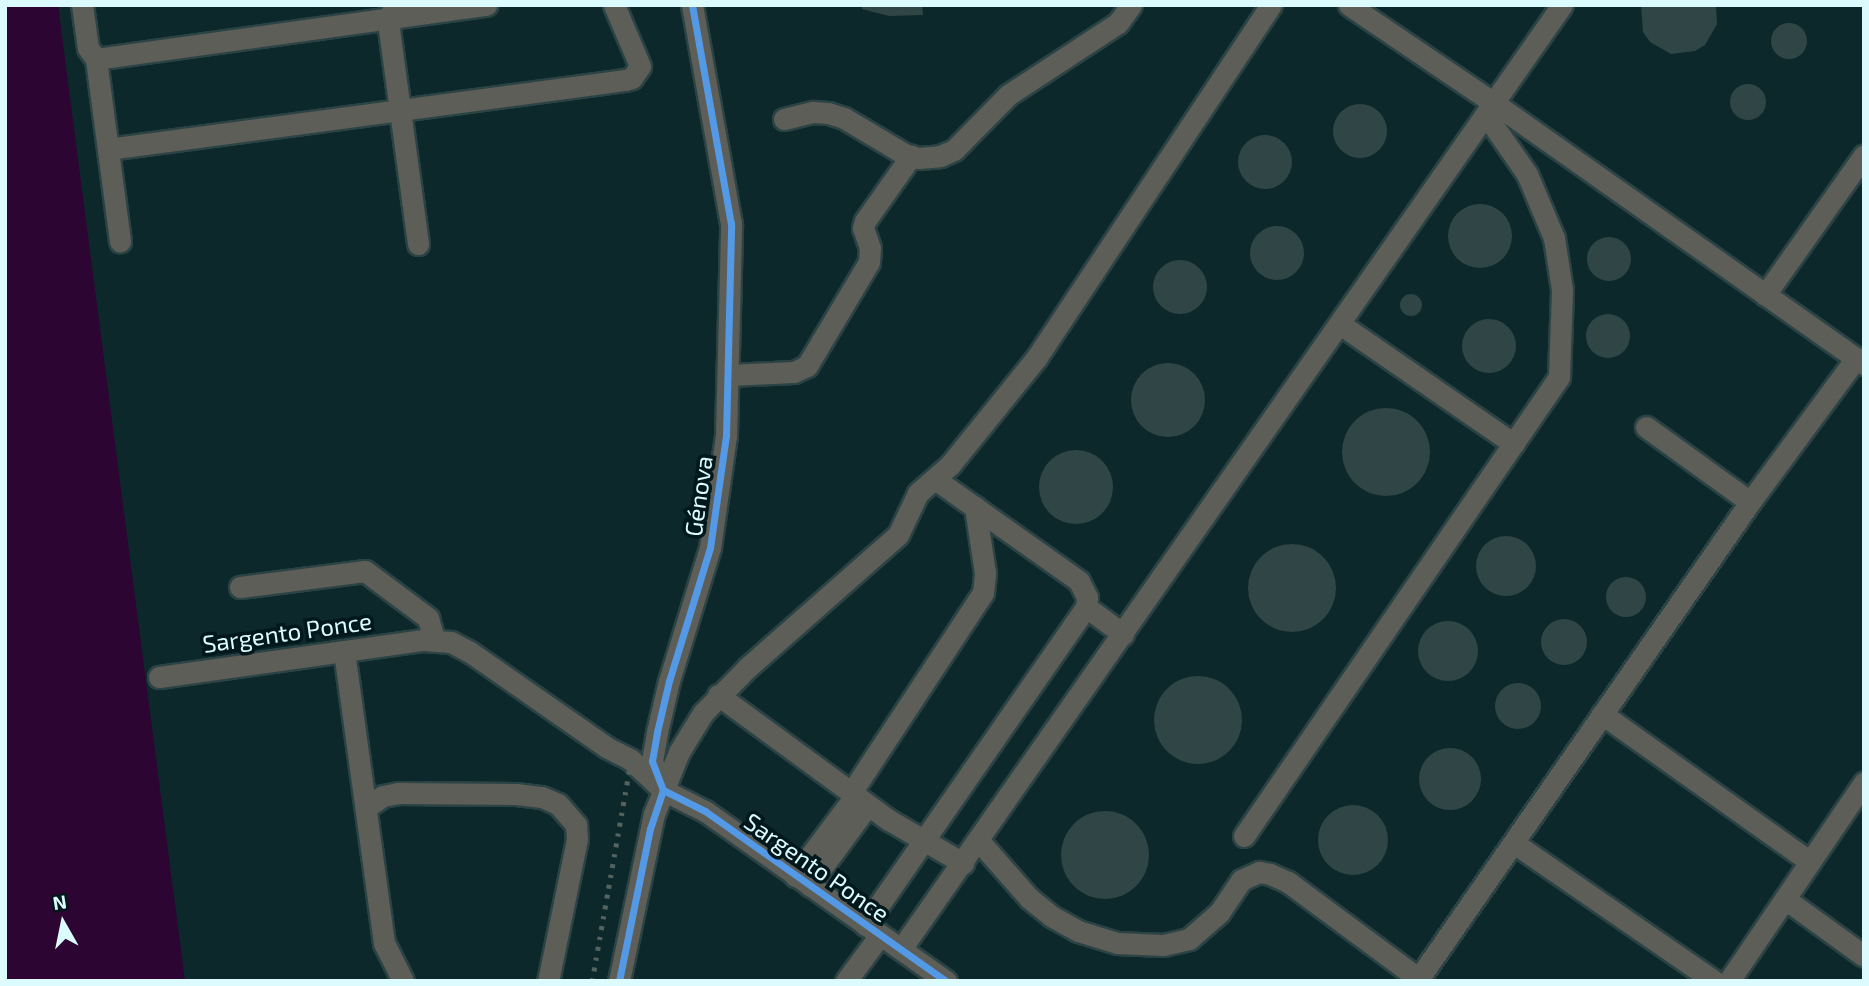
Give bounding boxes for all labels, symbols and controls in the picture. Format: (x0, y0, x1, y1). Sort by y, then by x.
street label: Génova (678, 454, 718, 538)
street label: Sargento Ponce (201, 606, 373, 658)
street label: Sargento Ponce (739, 806, 895, 928)
north arrow (28, 888, 98, 958)
text: N (51, 889, 68, 914)

